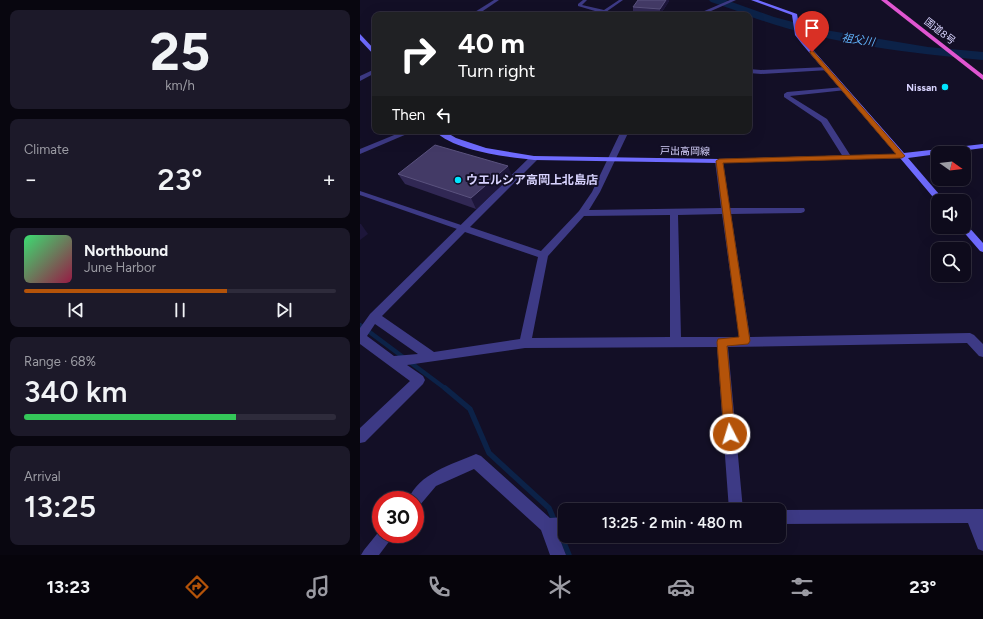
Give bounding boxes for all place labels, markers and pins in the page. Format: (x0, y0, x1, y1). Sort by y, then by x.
pin (795, 11, 829, 52)
place label: Nissan (906, 81, 937, 94)
marker: Nissan (940, 82, 950, 92)
place label: ウエルシア高岡上北島店 (466, 173, 598, 187)
marker: ウエルシア高岡上北島店 (453, 175, 463, 185)

